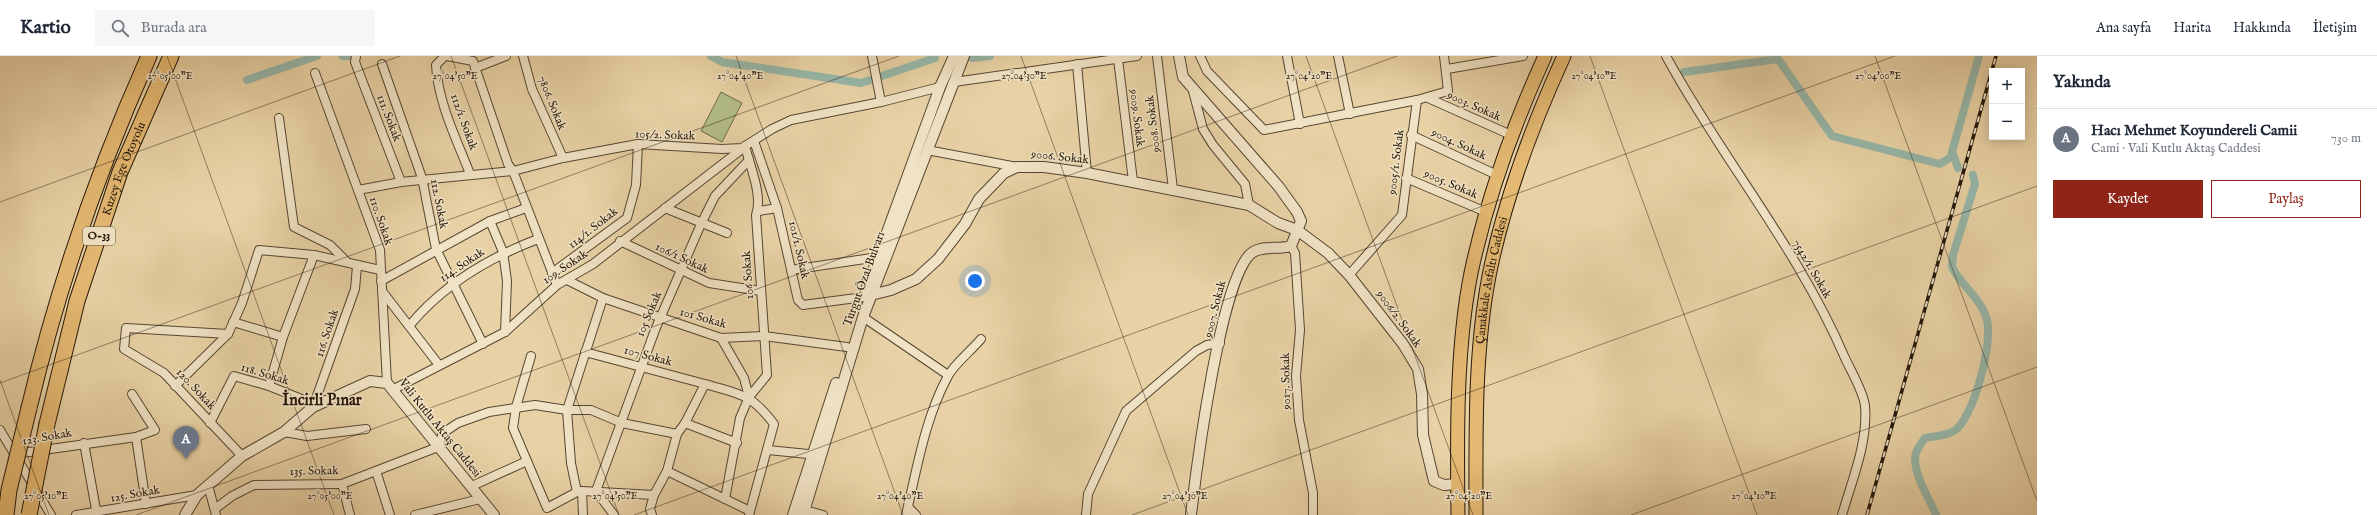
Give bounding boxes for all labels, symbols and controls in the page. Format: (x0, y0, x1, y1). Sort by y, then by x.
search box (95, 10, 375, 46)
text: Kartio (20, 16, 71, 40)
icon: search (109, 17, 131, 39)
text: Burada ara (141, 18, 207, 37)
text: Ana sayfa (2096, 19, 2151, 37)
text: Harita (2173, 19, 2211, 37)
text: Hakkında (2233, 19, 2291, 37)
text: İletişim (2313, 19, 2357, 37)
map controls (1989, 68, 2025, 140)
button: + (1989, 68, 2025, 104)
text: 27°05'00"E (147, 70, 193, 83)
text: 27°04'50"E (432, 70, 478, 83)
text: 27°04'40"E (717, 70, 763, 83)
text: 27°04'30"E (1001, 70, 1047, 83)
text: 27°04'20"E (1286, 70, 1332, 83)
text: 27°04'10"E (1571, 70, 1617, 83)
text: 27°04'00"E (1855, 70, 1901, 83)
text: Yakında (2053, 72, 2111, 93)
street label: 7806. Sokak (534, 74, 570, 133)
street label: 9009. Sokak (1126, 87, 1148, 148)
street label: 9003. Sokak (1444, 87, 1504, 125)
street label: 111. Sokak (373, 92, 405, 144)
street label: 112/1. Sokak (447, 92, 481, 153)
street label: 9008. Sokak (1142, 94, 1164, 154)
button: − (1989, 104, 2025, 140)
street label: Kuzey Ege Otoyolu (99, 119, 149, 217)
text: Hacı Mehmet Koyundereli Camii (2091, 121, 2297, 140)
street label: 9004. Sokak (1428, 124, 1489, 164)
street label: 105/2. Sokak (635, 126, 696, 144)
street label: 9005/1. Sokak (1384, 128, 1408, 197)
text: A (2062, 130, 2070, 147)
text: 730 m (2331, 130, 2361, 147)
text: Cami · Vali Kutlu Aktaş Caddesi (2091, 140, 2261, 157)
street label: 9006. Sokak (1029, 146, 1090, 168)
street label: 9005. Sokak (1421, 166, 1481, 202)
street label: 112. Sokak (427, 178, 451, 231)
button: Kaydet (2053, 180, 2203, 218)
button: Paylaş (2211, 180, 2361, 218)
street label: 110. Sokak (366, 195, 397, 248)
street label: 114/1. Sokak (565, 204, 621, 252)
street label: Çanakkale Asfaltı Caddesi (1472, 215, 1511, 344)
street label: 101/1. Sokak (785, 220, 813, 281)
road number: O-33 (83, 227, 115, 245)
street label: Turgut Özal Bulvarı (839, 229, 888, 328)
street label: 7542/1. Sokak (1789, 237, 1835, 302)
street label: 106/1 Sokak (653, 239, 712, 277)
street label: 114. Sokak (437, 244, 488, 285)
street label: 109. Sokak (540, 246, 591, 288)
street label: 106 Sokak (739, 250, 757, 300)
your location (965, 271, 985, 291)
street label: 9007. Sokak (1200, 278, 1229, 340)
street label: 9006/2. Sokak (1372, 286, 1425, 351)
street label: 105 Sokak (633, 289, 665, 339)
street label: 101 Sokak (678, 304, 729, 332)
street label: 116. Sokak (312, 306, 342, 359)
street label: 107 Sokak (622, 342, 674, 370)
street label: 9017. Sokak (1278, 352, 1294, 411)
street label: 118. Sokak (239, 360, 291, 389)
street label: 120. Sokak (173, 365, 220, 413)
street label: Vali Kutlu Aktaş Caddesi (395, 375, 484, 480)
district label: İncirli Pınar (282, 389, 362, 411)
street label: 123. Sokak (21, 425, 74, 449)
pin: A (173, 426, 199, 459)
street label: 135. Sokak (289, 463, 339, 479)
street label: 125. Sokak (109, 482, 162, 506)
text: 27°05'10"E (24, 490, 68, 503)
text: 27°05'00"E (307, 490, 353, 503)
text: 27°04'50"E (592, 490, 638, 503)
text: 27°04'40"E (877, 490, 923, 503)
text: 27°04'30"E (1162, 490, 1208, 503)
text: 27°04'20"E (1446, 490, 1492, 503)
text: 27°04'10"E (1731, 490, 1777, 503)

